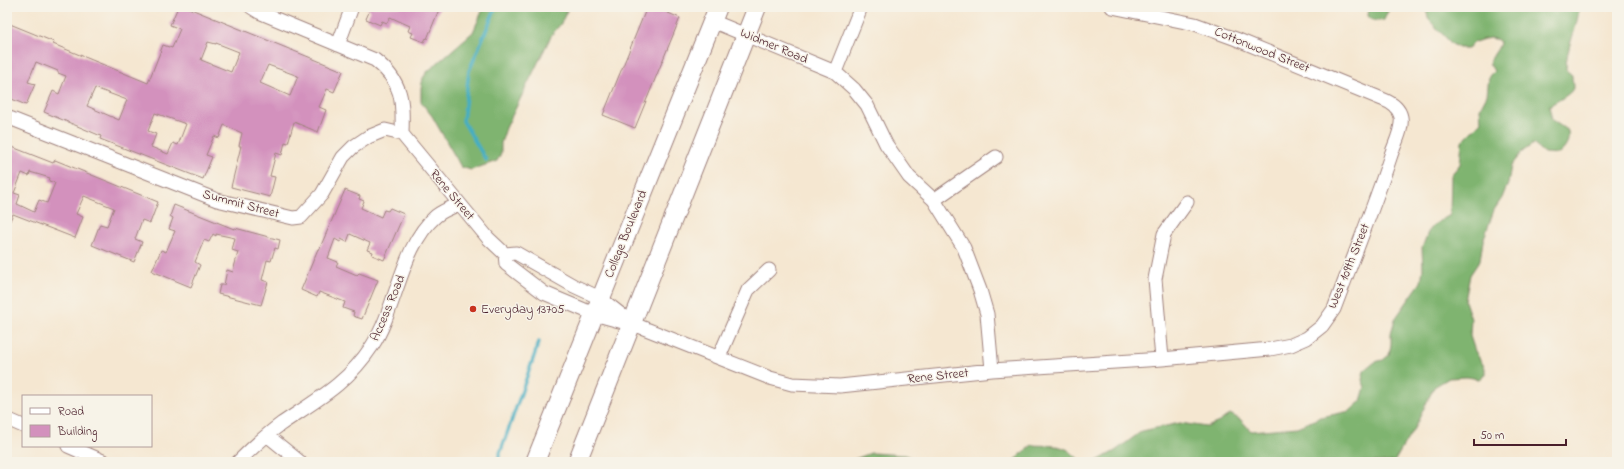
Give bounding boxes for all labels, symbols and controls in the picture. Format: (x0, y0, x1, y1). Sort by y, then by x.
street label: Cottonwood Street (1212, 22, 1313, 78)
street label: Widmer Road (737, 23, 811, 69)
street label: Rene Street (425, 165, 479, 225)
street label: Summit Street (201, 185, 282, 224)
street label: College Boulevard (600, 187, 653, 281)
street label: West 109th Street (1323, 220, 1375, 311)
street label: Access Road (366, 271, 411, 344)
place label: Everyday 13705 (481, 300, 565, 320)
marker: Everyday 13705 (468, 304, 478, 314)
street label: Rene Street (907, 363, 970, 389)
legend (22, 395, 152, 447)
text: Road (58, 403, 84, 421)
scale bar (1474, 421, 1566, 447)
text: Building (57, 423, 97, 442)
text: 50 m (1480, 427, 1504, 445)

